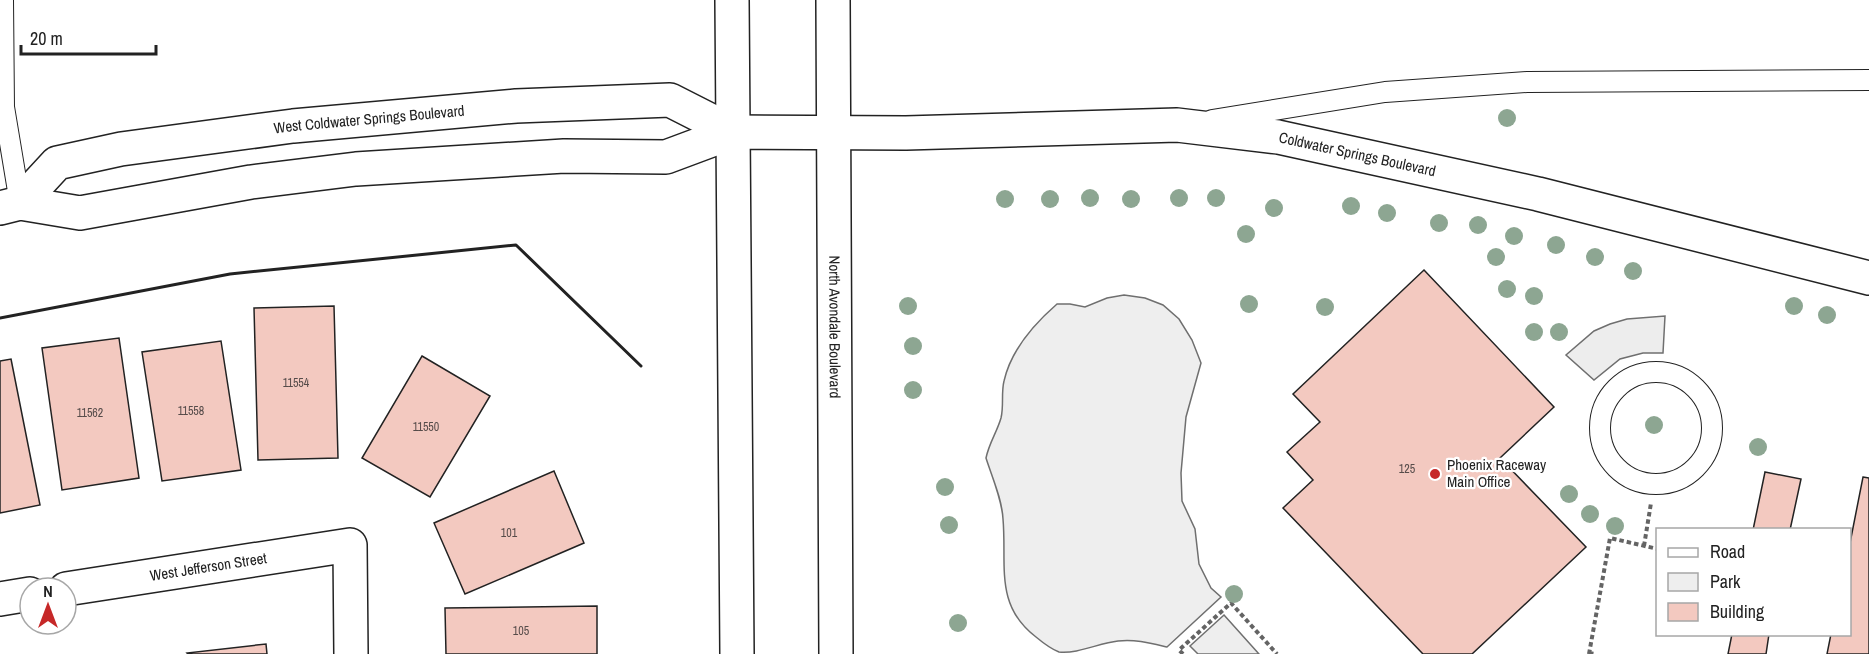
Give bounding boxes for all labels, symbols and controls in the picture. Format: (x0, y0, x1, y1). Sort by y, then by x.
scale bar (21, 18, 156, 56)
text: 20 m (30, 26, 63, 51)
street label: West Coldwater Springs Boulevard (272, 100, 465, 138)
street label: Coldwater Springs Boulevard (1277, 127, 1438, 181)
street label: North Avondale Boulevard (824, 256, 846, 398)
house number: 11554 (283, 375, 310, 391)
house number: 11558 (178, 403, 204, 419)
house number: 11562 (77, 405, 103, 421)
house number: 11550 (413, 419, 439, 435)
place label: Phoenix Raceway Main Office (1447, 454, 1547, 492)
house number: 125 (1399, 461, 1416, 477)
marker: Phoenix Raceway Main Office (1428, 467, 1442, 481)
house number: 101 (501, 525, 518, 541)
legend (1656, 528, 1851, 636)
text: Road (1710, 539, 1745, 564)
street label: West Jefferson Street (148, 547, 269, 586)
text: Park (1710, 569, 1741, 594)
north arrow (18, 576, 78, 636)
text: N (43, 580, 53, 602)
text: Building (1710, 599, 1765, 624)
house number: 105 (513, 623, 530, 639)

